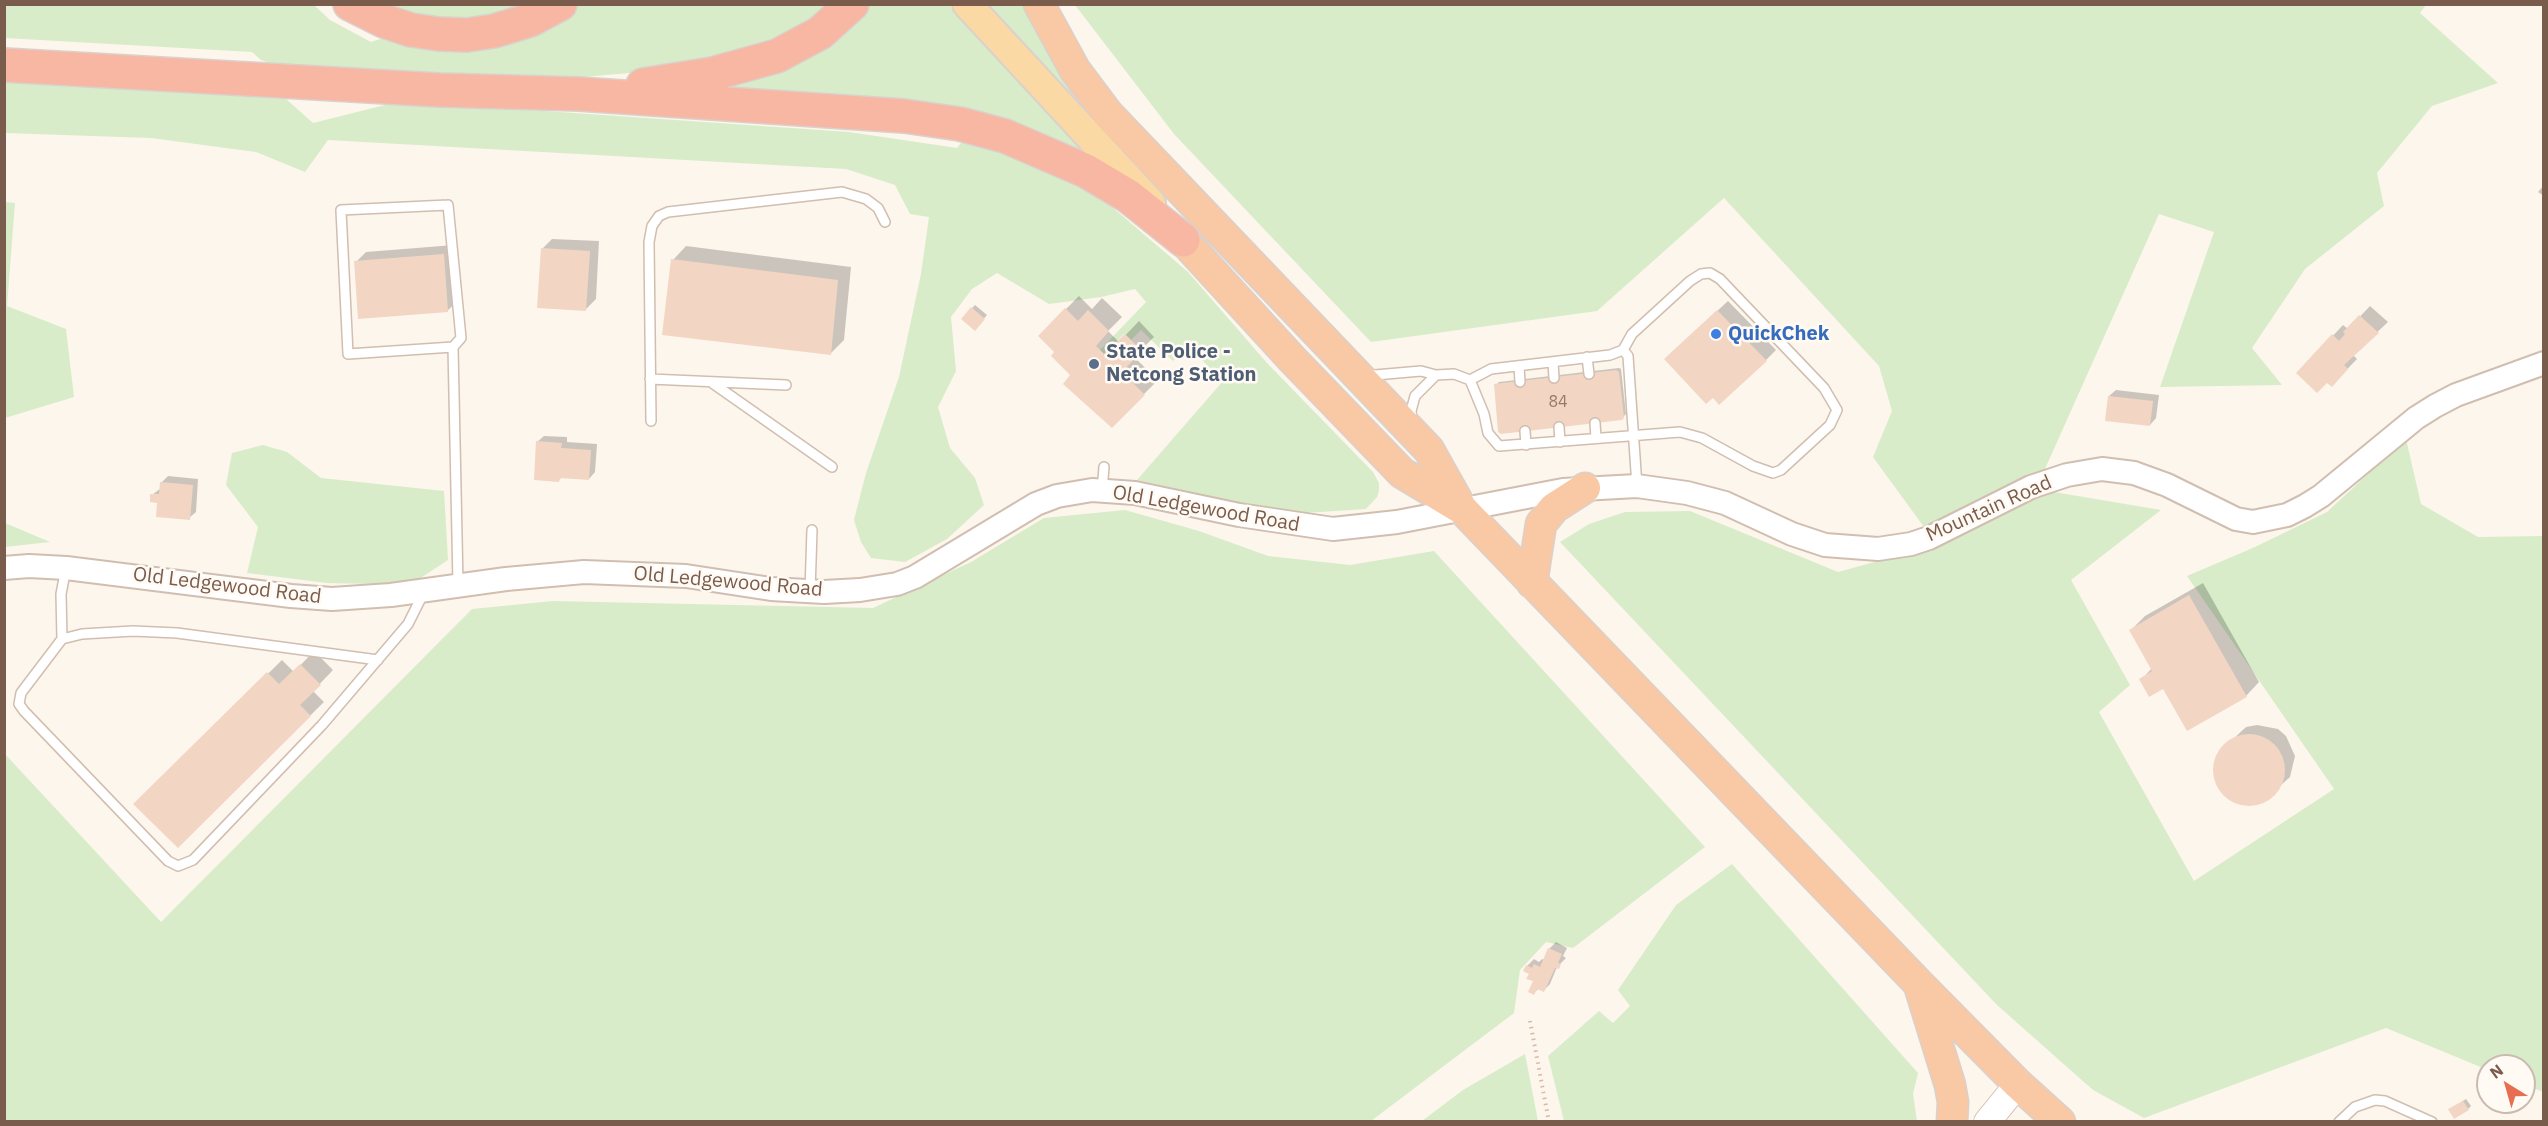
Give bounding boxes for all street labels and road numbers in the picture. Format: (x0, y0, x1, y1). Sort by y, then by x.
street label: Mountain Road (1922, 471, 2056, 547)
street label: Old Ledgewood Road (1111, 481, 1301, 537)
street label: Old Ledgewood Road (633, 562, 823, 602)
street label: Old Ledgewood Road (131, 563, 323, 609)

